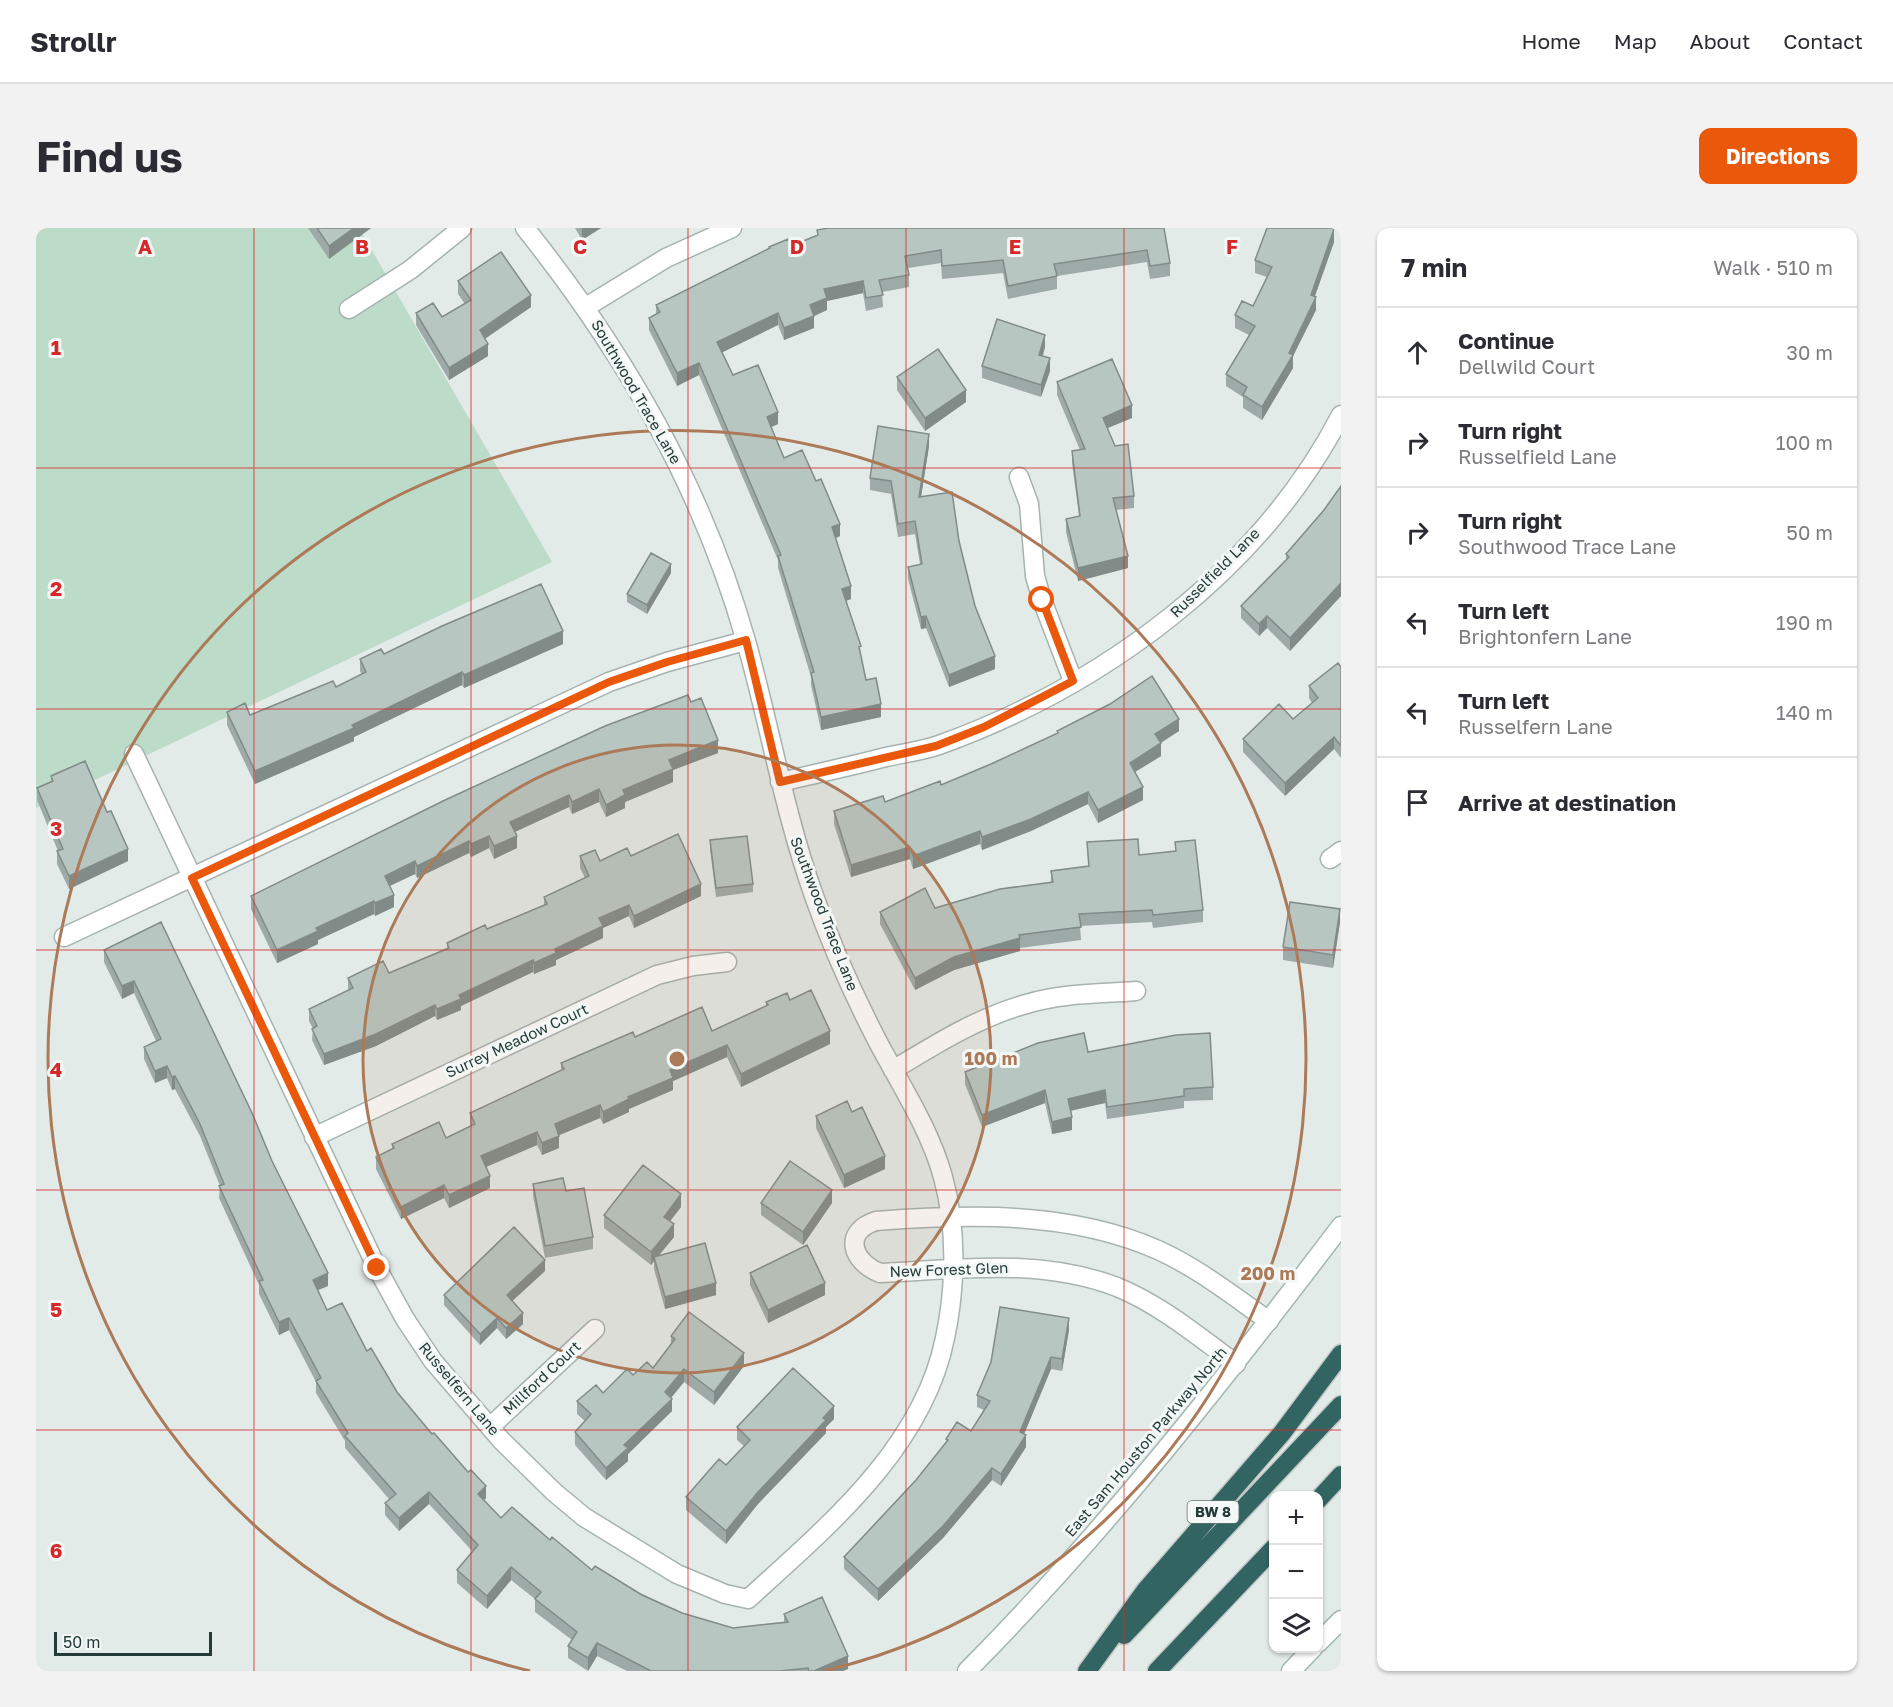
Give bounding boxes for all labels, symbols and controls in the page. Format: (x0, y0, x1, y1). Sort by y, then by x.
text: Strollr (30, 25, 117, 58)
text: Home (1521, 28, 1581, 54)
text: Map (1614, 28, 1657, 54)
text: About (1690, 28, 1750, 54)
text: Contact (1783, 28, 1863, 54)
button: Directions (1699, 128, 1857, 184)
text: Find us (36, 131, 183, 181)
text: A (138, 234, 152, 258)
text: B (355, 234, 369, 258)
text: C (573, 234, 587, 258)
text: D (790, 234, 804, 258)
text: E (1009, 234, 1021, 258)
text: F (1226, 234, 1238, 258)
text: 7 min (1401, 252, 1467, 283)
text: Walk · 510 m (1713, 255, 1833, 279)
street label: Southwood Trace Lane (588, 316, 686, 467)
text: Continue (1458, 327, 1554, 354)
text: 1 (51, 335, 61, 359)
icon: ahead (1401, 336, 1434, 369)
text: 30 m (1786, 340, 1833, 364)
text: Dellwild Court (1458, 354, 1595, 378)
text: Turn right (1458, 417, 1562, 444)
icon: right (1401, 426, 1434, 459)
text: 100 m (1776, 430, 1833, 454)
text: Russelfield Lane (1458, 444, 1617, 468)
text: Turn right (1458, 507, 1562, 534)
icon: right (1401, 516, 1434, 549)
text: 50 m (1786, 520, 1833, 544)
street label: Russelfield Lane (1166, 524, 1263, 621)
text: Southwood Trace Lane (1458, 534, 1676, 558)
text: 2 (50, 576, 62, 600)
route start (1028, 586, 1054, 612)
text: Turn left (1458, 597, 1549, 624)
icon: left (1401, 606, 1434, 639)
text: 190 m (1776, 610, 1833, 634)
text: Brightonfern Lane (1458, 624, 1632, 648)
text: Turn left (1458, 687, 1549, 714)
icon: left (1401, 696, 1434, 729)
text: 140 m (1776, 700, 1833, 724)
text: Russelfern Lane (1458, 714, 1613, 738)
icon: arrive (1401, 786, 1434, 819)
text: Arrive at destination (1458, 789, 1676, 816)
text: 3 (50, 816, 62, 840)
street label: Southwood Trace Lane (787, 834, 863, 994)
street label: Surrey Meadow Court (442, 999, 591, 1081)
text: 100 m (965, 1047, 1017, 1069)
centre of rings (667, 1049, 687, 1069)
text: 4 (50, 1057, 62, 1081)
route end (363, 1254, 389, 1280)
street label: New Forest Glen (889, 1258, 1009, 1280)
text: 200 m (1241, 1262, 1295, 1284)
text: 5 (50, 1297, 62, 1321)
street label: Millford Court (499, 1337, 584, 1418)
street label: Russelfern Lane (416, 1338, 504, 1439)
street label: East Sam Houston Parkway North (1060, 1343, 1230, 1540)
map controls (1269, 1491, 1323, 1653)
button: + (1269, 1491, 1323, 1545)
road number: BW 8 (1188, 1501, 1238, 1523)
text: 6 (50, 1538, 62, 1562)
button: − (1269, 1545, 1323, 1599)
button: layers (1269, 1599, 1323, 1653)
scale bar (54, 1629, 212, 1656)
text: 50 m (63, 1632, 100, 1652)

